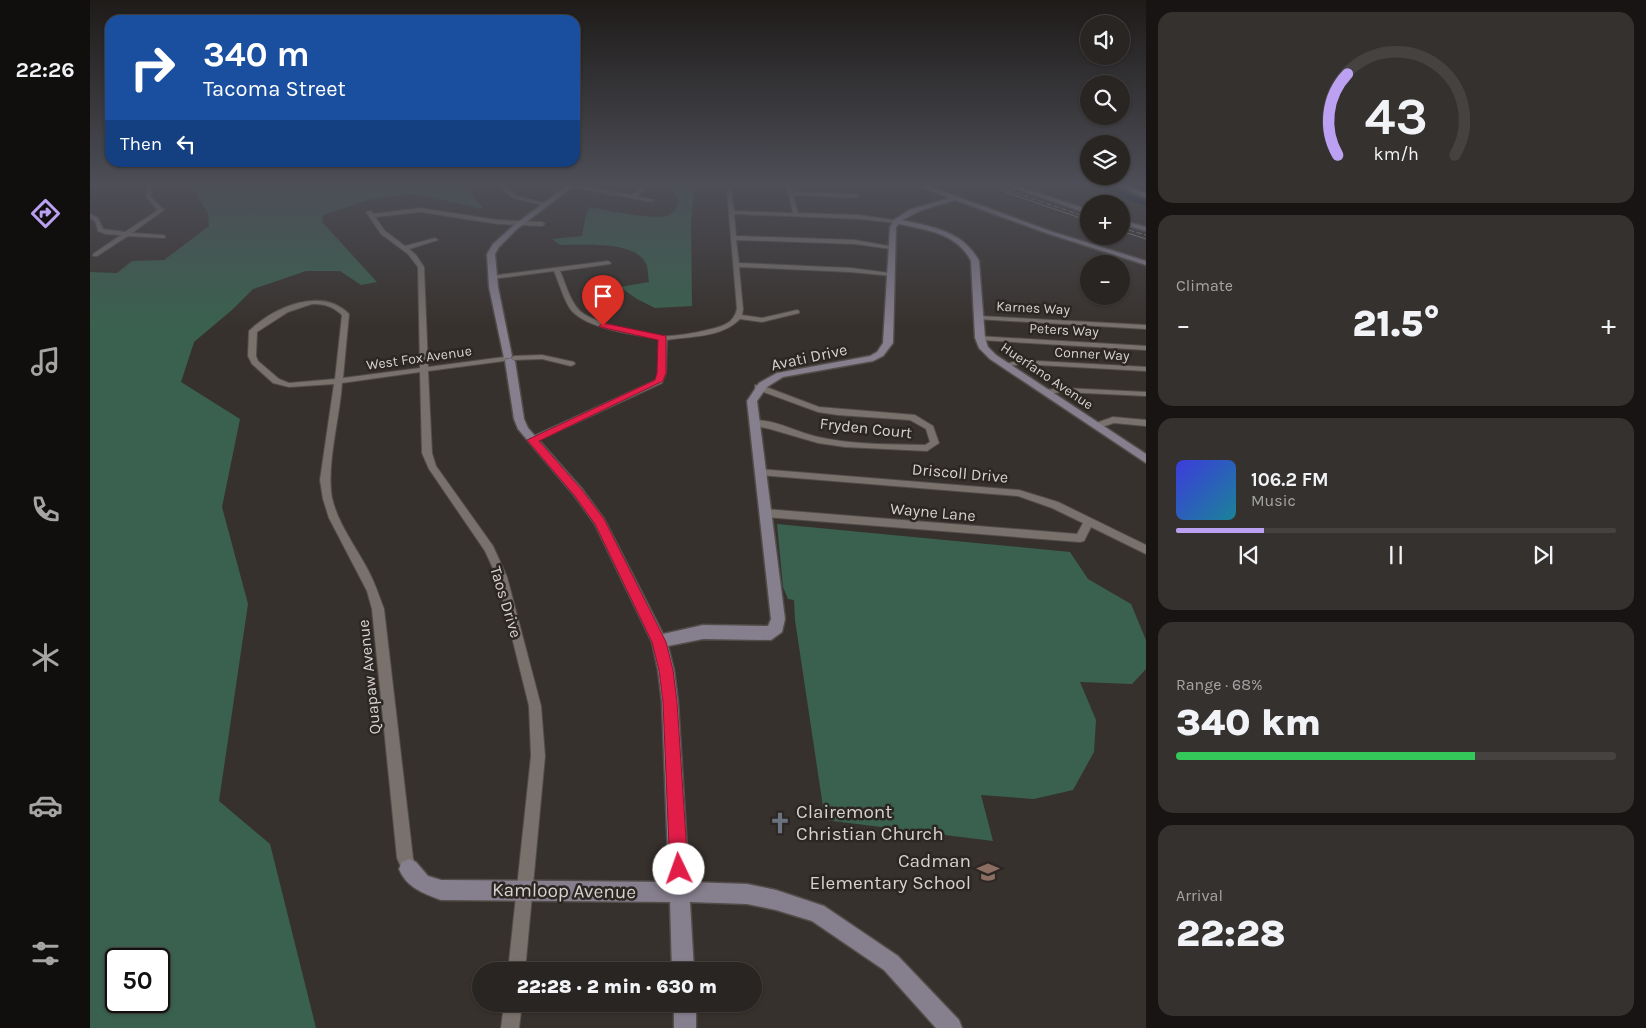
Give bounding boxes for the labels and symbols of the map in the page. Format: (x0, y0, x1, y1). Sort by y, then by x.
pin (582, 275, 624, 326)
street label: Karnes Way (996, 298, 1071, 318)
street label: Peters Way (1029, 320, 1100, 340)
street label: Huerfano Avenue (997, 339, 1097, 413)
street label: Avati Drive (769, 340, 849, 374)
street label: West Fox Avenue (365, 342, 473, 374)
street label: Conner Way (1054, 344, 1130, 364)
street label: Fryden Court (819, 414, 913, 442)
street label: Driscoll Drive (911, 459, 1009, 487)
street label: Wayne Lane (889, 499, 977, 525)
street label: Taos Drive (486, 564, 526, 640)
street label: Quapaw Avenue (354, 619, 384, 735)
place label: Clairemont Christian Church (796, 801, 944, 845)
church icon: Clairemont Christian Church (767, 810, 793, 836)
position arrow (652, 842, 704, 894)
place label: Cadman Elementary School (810, 850, 971, 894)
school or university icon: Cadman Elementary School (975, 859, 1001, 885)
street label: Kamloop Avenue (492, 879, 636, 903)
speed limit sign: 50 (105, 948, 170, 1013)

